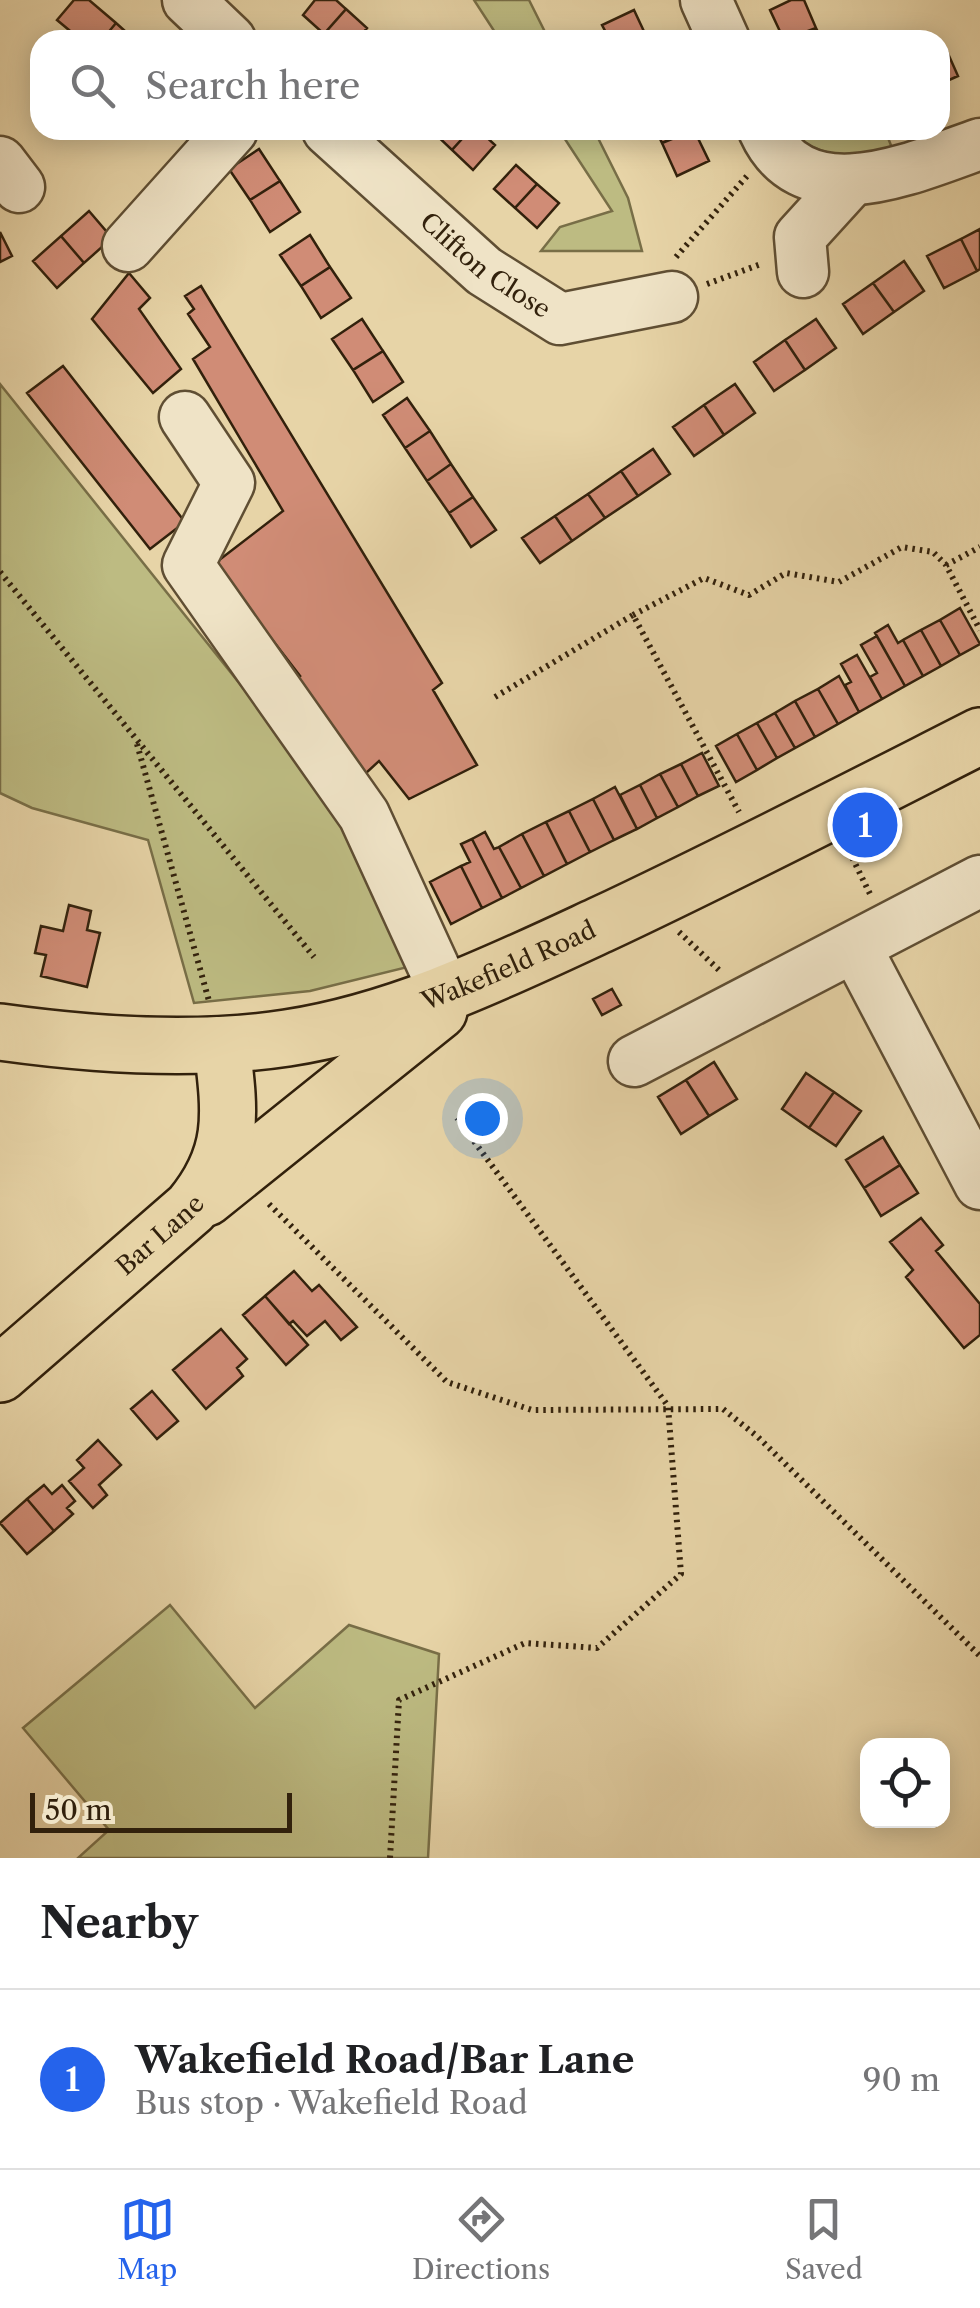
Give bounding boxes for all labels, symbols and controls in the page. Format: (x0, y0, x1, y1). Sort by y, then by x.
search box (30, 30, 950, 140)
icon: search (65, 58, 120, 113)
text: Search here (145, 62, 360, 109)
street label: Clifton Close (414, 206, 556, 325)
pin: 1 (832, 788, 898, 862)
street label: Wakefield Road (416, 914, 601, 1017)
your location (457, 1093, 508, 1144)
street label: Bar Lane (110, 1189, 211, 1282)
map controls (860, 1738, 950, 1828)
button: locate (860, 1738, 950, 1828)
scale bar (30, 1788, 292, 1832)
text: 50 m (45, 1793, 112, 1827)
text: Nearby (40, 1897, 198, 1949)
text: Wakefield Road/Bar Lane (135, 2036, 635, 2083)
text: 1 (65, 2060, 80, 2099)
text: 90 m (863, 2060, 940, 2099)
text: Bus stop · Wakefield Road (135, 2083, 528, 2122)
tab: Map (117, 2192, 177, 2286)
tab: Directions (412, 2192, 550, 2286)
tab: Saved (785, 2192, 863, 2286)

